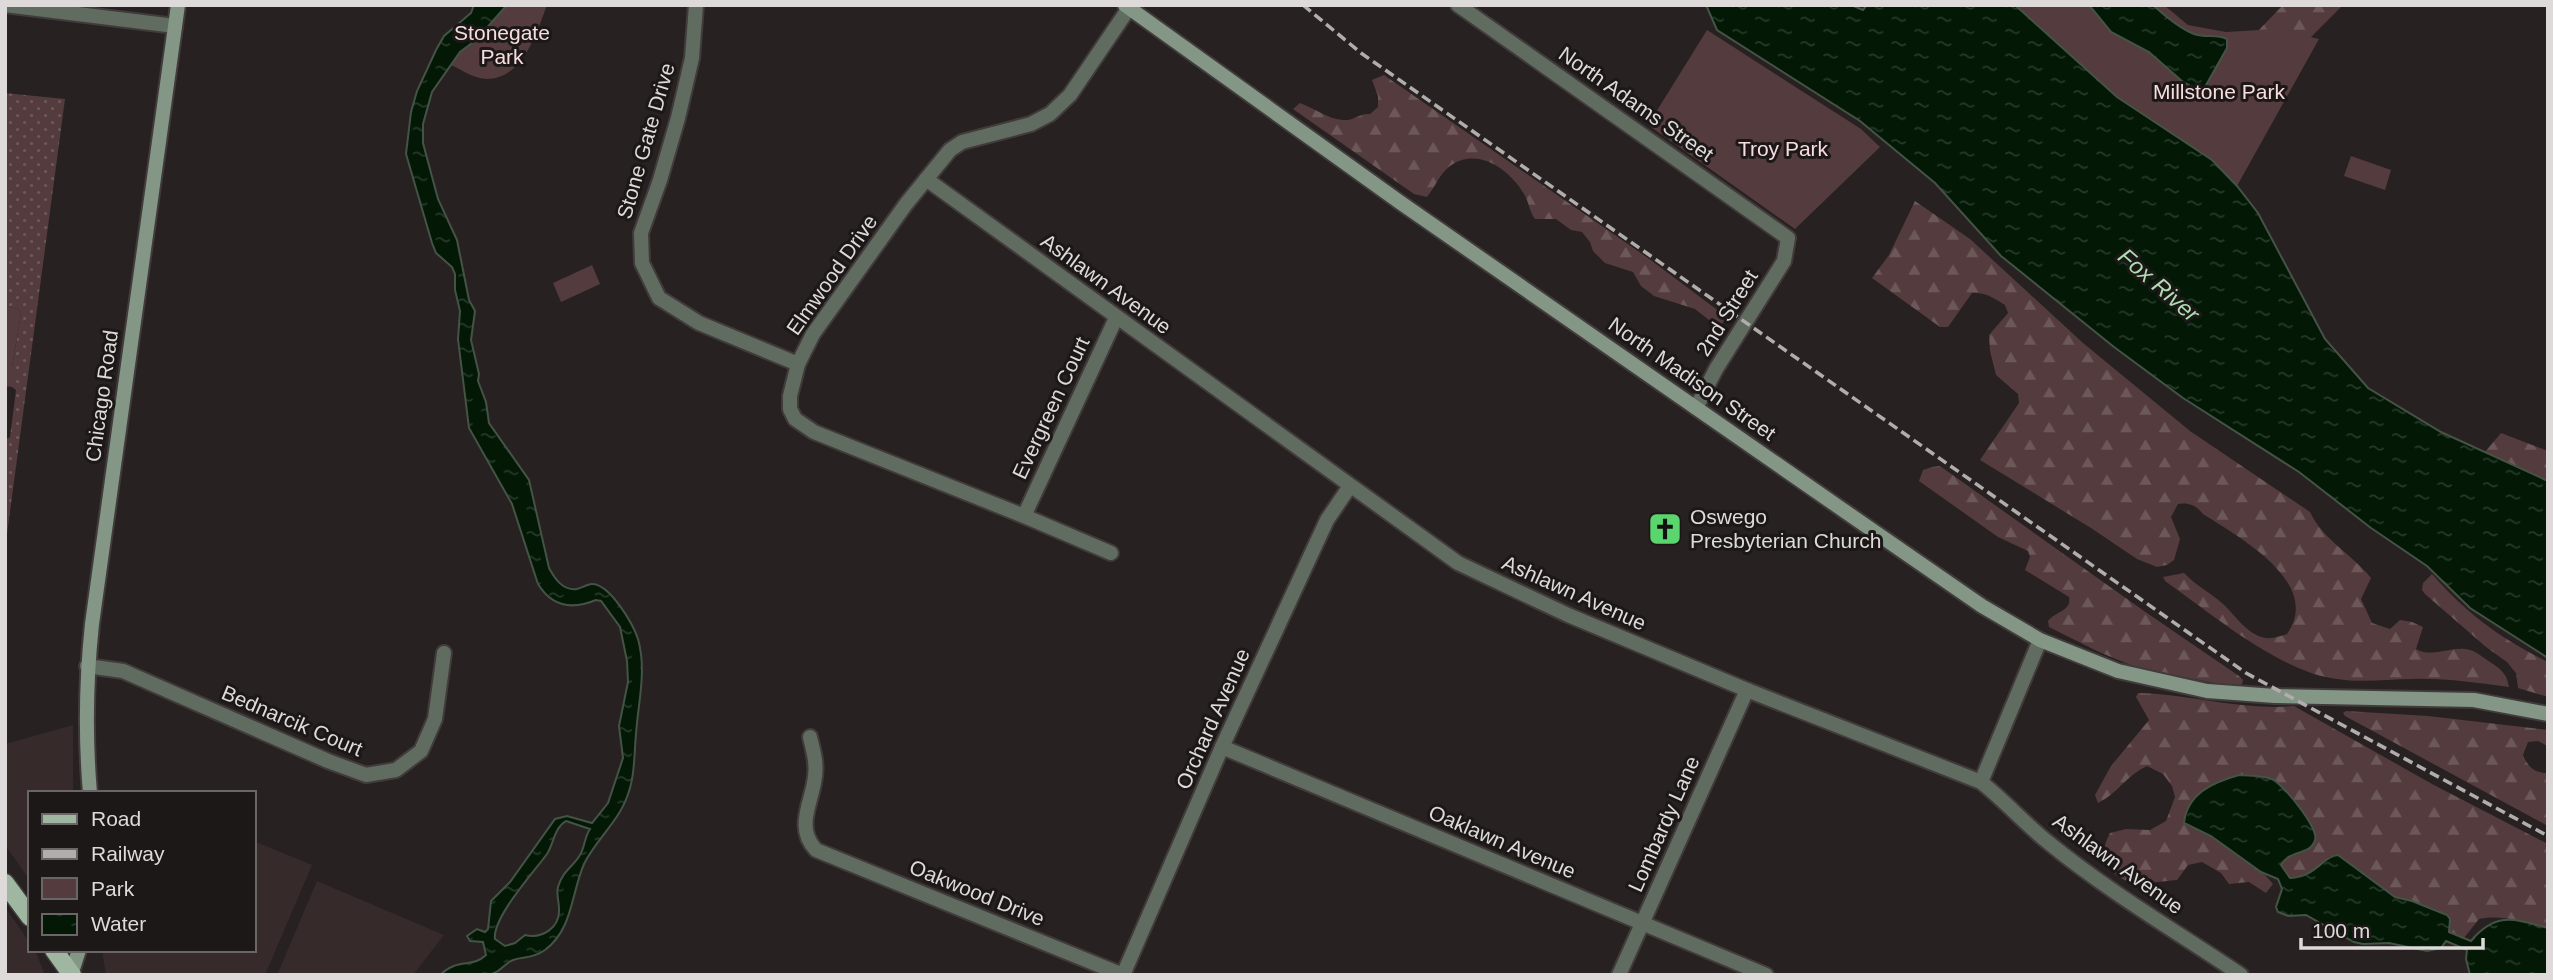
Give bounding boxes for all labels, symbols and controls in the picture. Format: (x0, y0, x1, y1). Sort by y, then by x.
park label: Stonegate Park (454, 21, 550, 68)
street label: North Adams Street (1555, 42, 1718, 166)
street label: Stone Gate Drive (612, 60, 679, 221)
park label: Millstone Park (2153, 80, 2285, 103)
park label: Troy Park (1738, 137, 1829, 160)
street label: Elmwood Drive (782, 210, 882, 339)
street label: Ashlawn Avenue (1037, 229, 1176, 338)
water label: Fox River (2113, 243, 2206, 328)
street label: 2nd Street (1691, 265, 1762, 360)
street label: North Madison Street (1604, 312, 1780, 445)
street label: Chicago Road (81, 328, 122, 463)
street label: Evergreen Court (1008, 333, 1094, 482)
place label: Oswego Presbyterian Church (1690, 505, 1881, 552)
church icon: Oswego Presbyterian Church (1646, 510, 1684, 548)
street label: Ashlawn Avenue (1499, 551, 1650, 635)
street label: Orchard Avenue (1171, 645, 1254, 793)
street label: Bednarcik Court (218, 681, 366, 761)
street label: Lombardy Lane (1623, 752, 1704, 895)
legend (28, 791, 256, 952)
street label: Oaklawn Avenue (1425, 800, 1579, 883)
text: Road (91, 807, 141, 830)
street label: Ashlawn Avenue (2049, 809, 2188, 918)
text: Railway (91, 842, 165, 865)
street label: Oakwood Drive (906, 855, 1048, 930)
text: Park (91, 877, 135, 900)
scale bar (2301, 906, 2483, 950)
text: Water (91, 912, 146, 935)
text: 100 m (2312, 919, 2370, 942)

